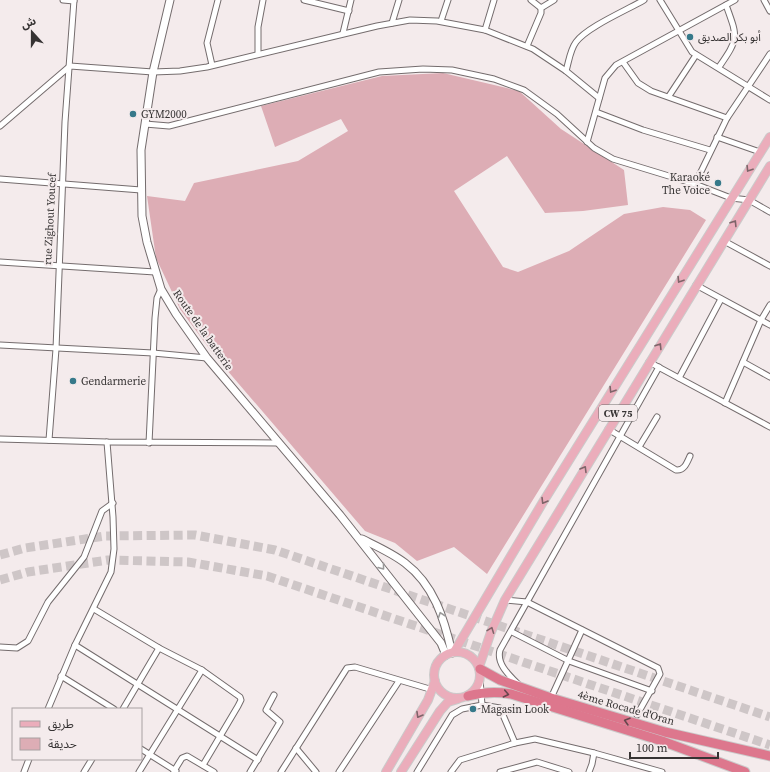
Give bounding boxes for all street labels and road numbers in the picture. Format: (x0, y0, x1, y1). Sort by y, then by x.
street label: rue Zighout Youcef (40, 172, 60, 265)
street label: Route de la batterie (170, 287, 237, 374)
road number: CW 75 (599, 405, 637, 421)
street label: 4ème Rocade d'Oran (576, 687, 676, 729)

